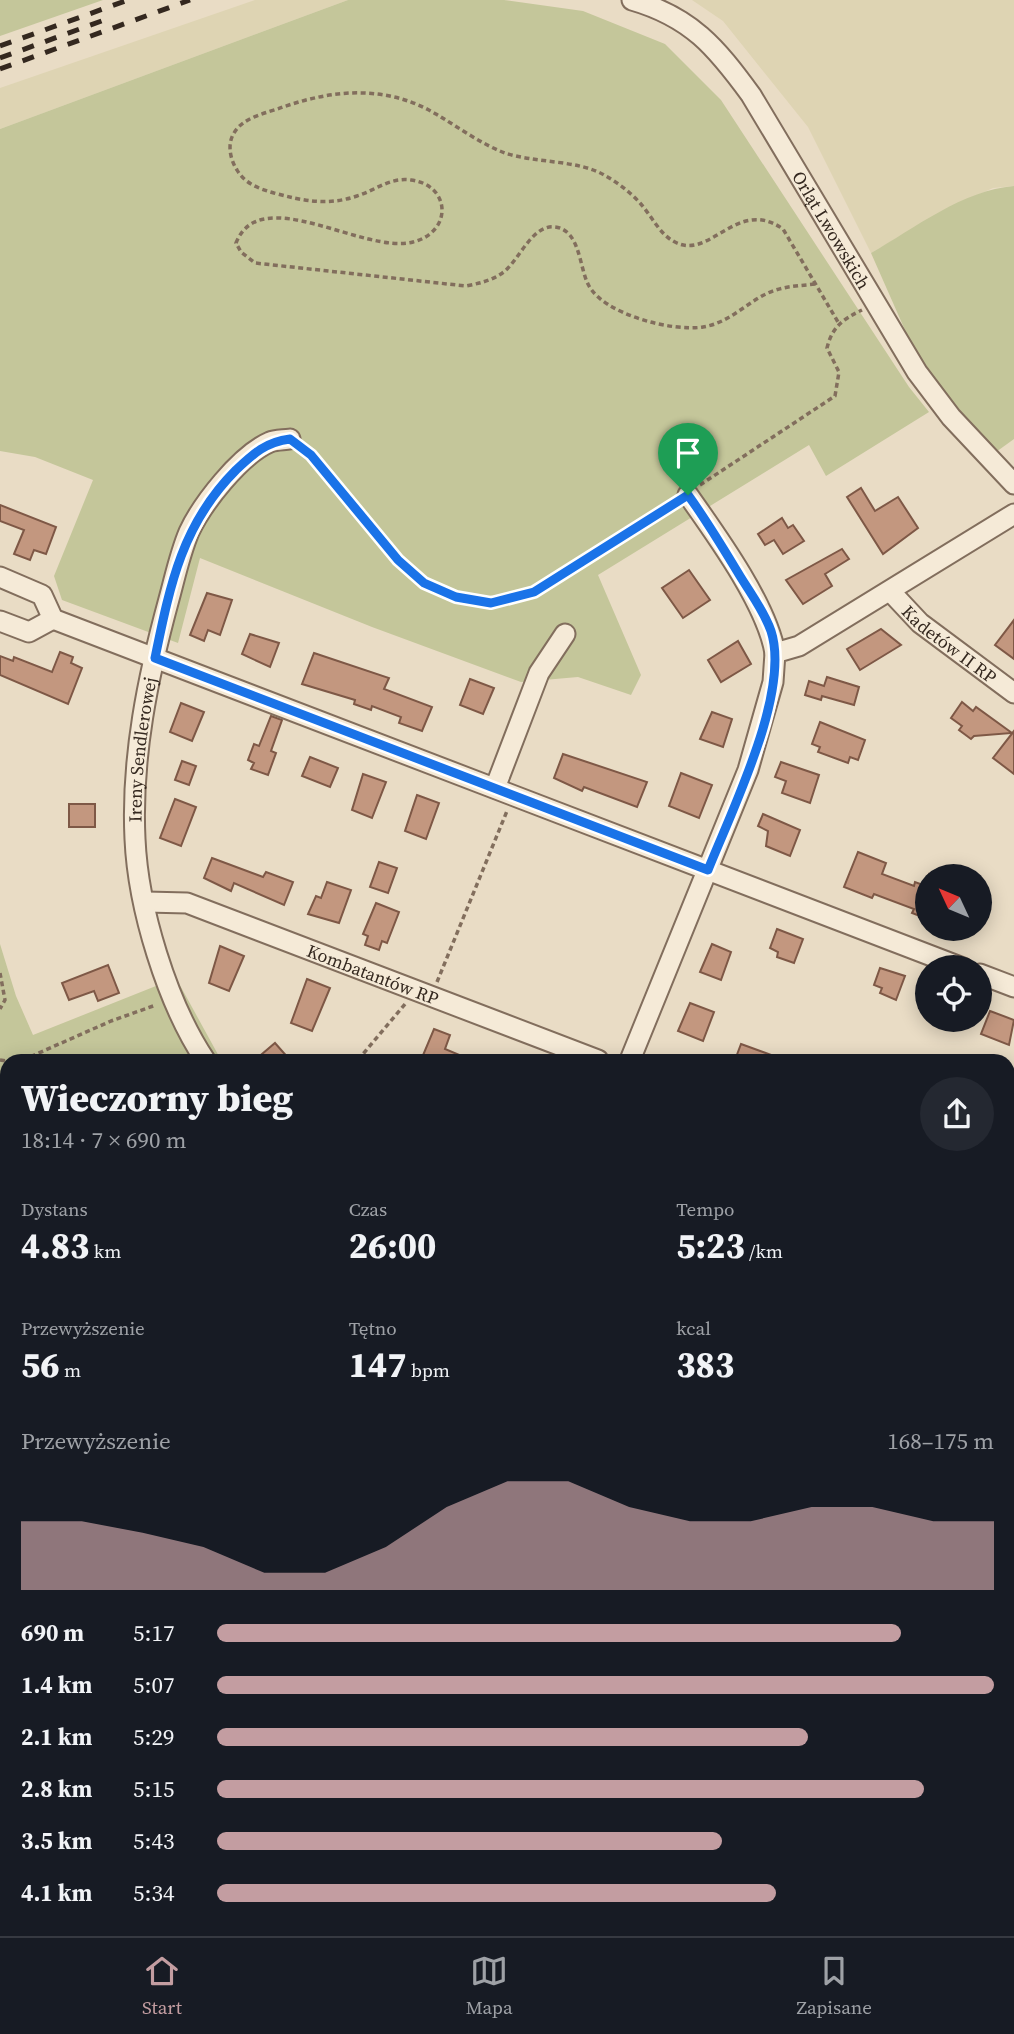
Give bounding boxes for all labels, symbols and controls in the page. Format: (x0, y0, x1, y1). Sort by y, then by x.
street label: Orląt Lwowskich (787, 166, 877, 294)
pin (658, 423, 718, 495)
icon: arrive (669, 434, 707, 472)
street label: Kadetów II RP (897, 599, 1002, 689)
street label: Ireny Sendlerowej (122, 675, 162, 822)
north arrow (915, 864, 992, 942)
map controls (915, 864, 992, 1032)
street label: Kombatantów RP (303, 938, 443, 1011)
button: locate (915, 955, 992, 1032)
text: Wieczorny bieg (21, 1072, 293, 1124)
button: share (920, 1077, 994, 1151)
text: 18:14 · 7 × 690 m (21, 1124, 187, 1156)
text: Dystans (21, 1196, 88, 1222)
text: Czas (349, 1196, 387, 1222)
text: Tempo (676, 1196, 735, 1222)
text: 4.83 (21, 1222, 89, 1270)
text: 26:00 (349, 1222, 436, 1270)
text: 5:23 (676, 1222, 745, 1270)
text: km (89, 1238, 121, 1264)
text: /km (745, 1238, 783, 1264)
text: Przewyższenie (21, 1315, 145, 1341)
text: Tętno (349, 1315, 397, 1341)
text: kcal (676, 1315, 711, 1341)
text: 56 (21, 1341, 60, 1389)
text: 147 (349, 1341, 407, 1389)
text: 383 (676, 1341, 734, 1389)
text: m (60, 1357, 81, 1383)
text: bpm (407, 1357, 450, 1383)
text: Przewyższenie (21, 1425, 171, 1457)
text: 168–175 m (887, 1425, 994, 1457)
text: 690 m (21, 1617, 84, 1649)
text: 5:17 (133, 1617, 174, 1649)
text: 1.4 km (21, 1669, 92, 1701)
text: 5:07 (133, 1669, 174, 1701)
text: 2.1 km (21, 1721, 92, 1753)
text: 5:29 (133, 1721, 174, 1753)
text: 2.8 km (21, 1773, 92, 1805)
text: 5:15 (133, 1773, 174, 1805)
text: 3.5 km (21, 1825, 92, 1857)
text: 5:43 (133, 1825, 174, 1857)
text: 4.1 km (21, 1877, 92, 1909)
text: 5:34 (133, 1877, 174, 1909)
tab: Start (142, 1952, 182, 2020)
tab: Mapa (466, 1952, 513, 2020)
tab: Zapisane (796, 1952, 872, 2020)

